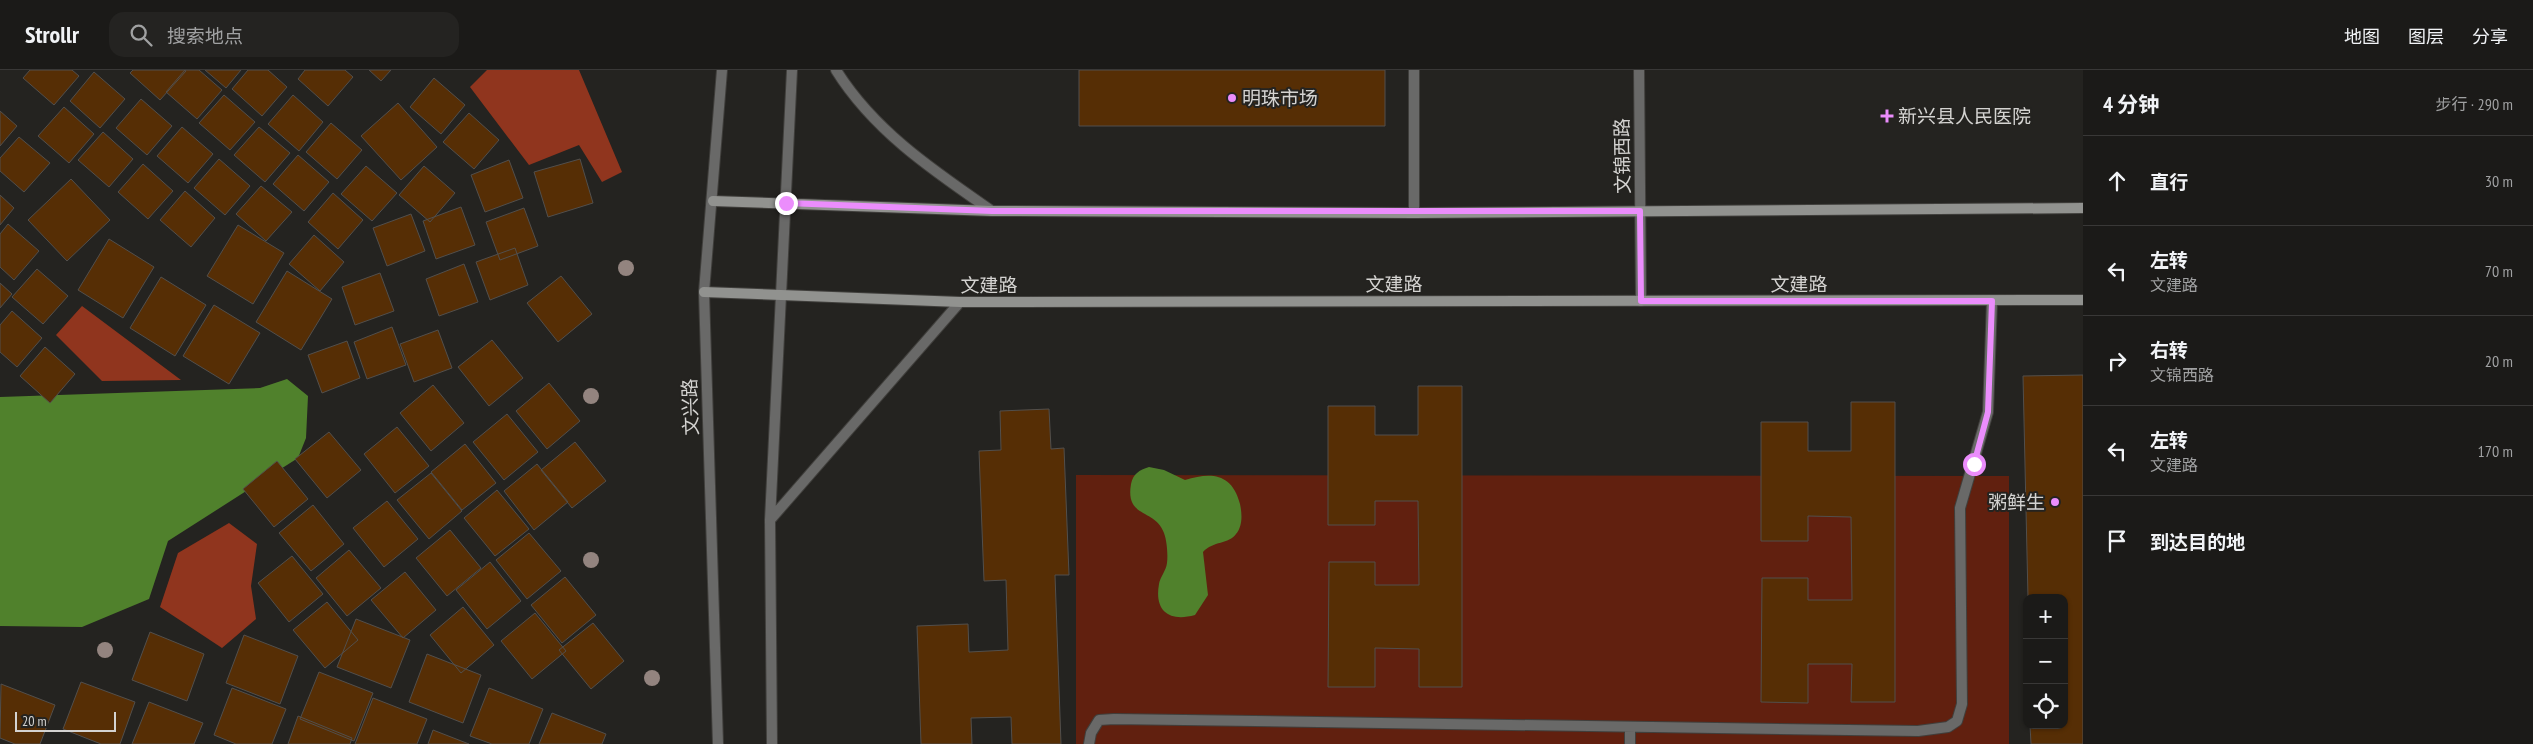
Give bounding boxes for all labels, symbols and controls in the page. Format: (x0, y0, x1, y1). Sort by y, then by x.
search box (109, 12, 459, 57)
text: Strollr (25, 19, 79, 50)
icon: search (127, 21, 155, 49)
text: 搜索地点 (167, 24, 243, 48)
text: 地图 (2344, 25, 2380, 48)
text: 图层 (2408, 25, 2444, 48)
text: 分享 (2472, 25, 2508, 48)
place label: 明珠市场 (1242, 86, 1318, 110)
text: 4 分钟 (2103, 91, 2159, 118)
marker: 明珠市场 (1226, 92, 1238, 104)
text: 步行 · 290 m (2435, 94, 2513, 114)
place label: 新兴县人民医院 (1898, 104, 2031, 128)
marker: 新兴县人民医院 (1880, 109, 1894, 123)
street label: 文锦西路 (1609, 118, 1635, 194)
icon: ahead (2103, 167, 2131, 195)
text: 直行 (2150, 170, 2188, 194)
text: 30 m (2485, 171, 2513, 191)
route end (775, 192, 798, 215)
text: 左转 (2150, 248, 2188, 272)
icon: left (2103, 257, 2131, 285)
text: 70 m (2485, 261, 2513, 281)
street label: 文建路 (1365, 272, 1423, 296)
street label: 文建路 (1770, 272, 1828, 296)
street label: 文建路 (960, 273, 1018, 297)
text: 文建路 (2150, 275, 2198, 295)
text: 右转 (2150, 338, 2188, 362)
icon: right (2103, 347, 2131, 375)
text: 20 m (2485, 351, 2513, 371)
text: 文锦西路 (2150, 365, 2214, 385)
street label: 文兴路 (677, 378, 703, 436)
text: 左转 (2150, 428, 2188, 452)
icon: left (2103, 437, 2131, 465)
text: 170 m (2478, 441, 2513, 461)
route start (1963, 453, 1986, 476)
text: 文建路 (2150, 455, 2198, 475)
place label: 粥鲜生 (1988, 490, 2045, 514)
marker: 粥鲜生 (2049, 496, 2061, 508)
icon: arrive (2103, 527, 2131, 555)
text: 到达目的地 (2150, 530, 2245, 554)
map controls (2023, 594, 2068, 729)
button: + (2023, 594, 2068, 639)
button: − (2023, 639, 2068, 684)
button: locate (2023, 684, 2068, 729)
scale bar (15, 709, 116, 732)
text: 20 m (22, 712, 47, 730)

